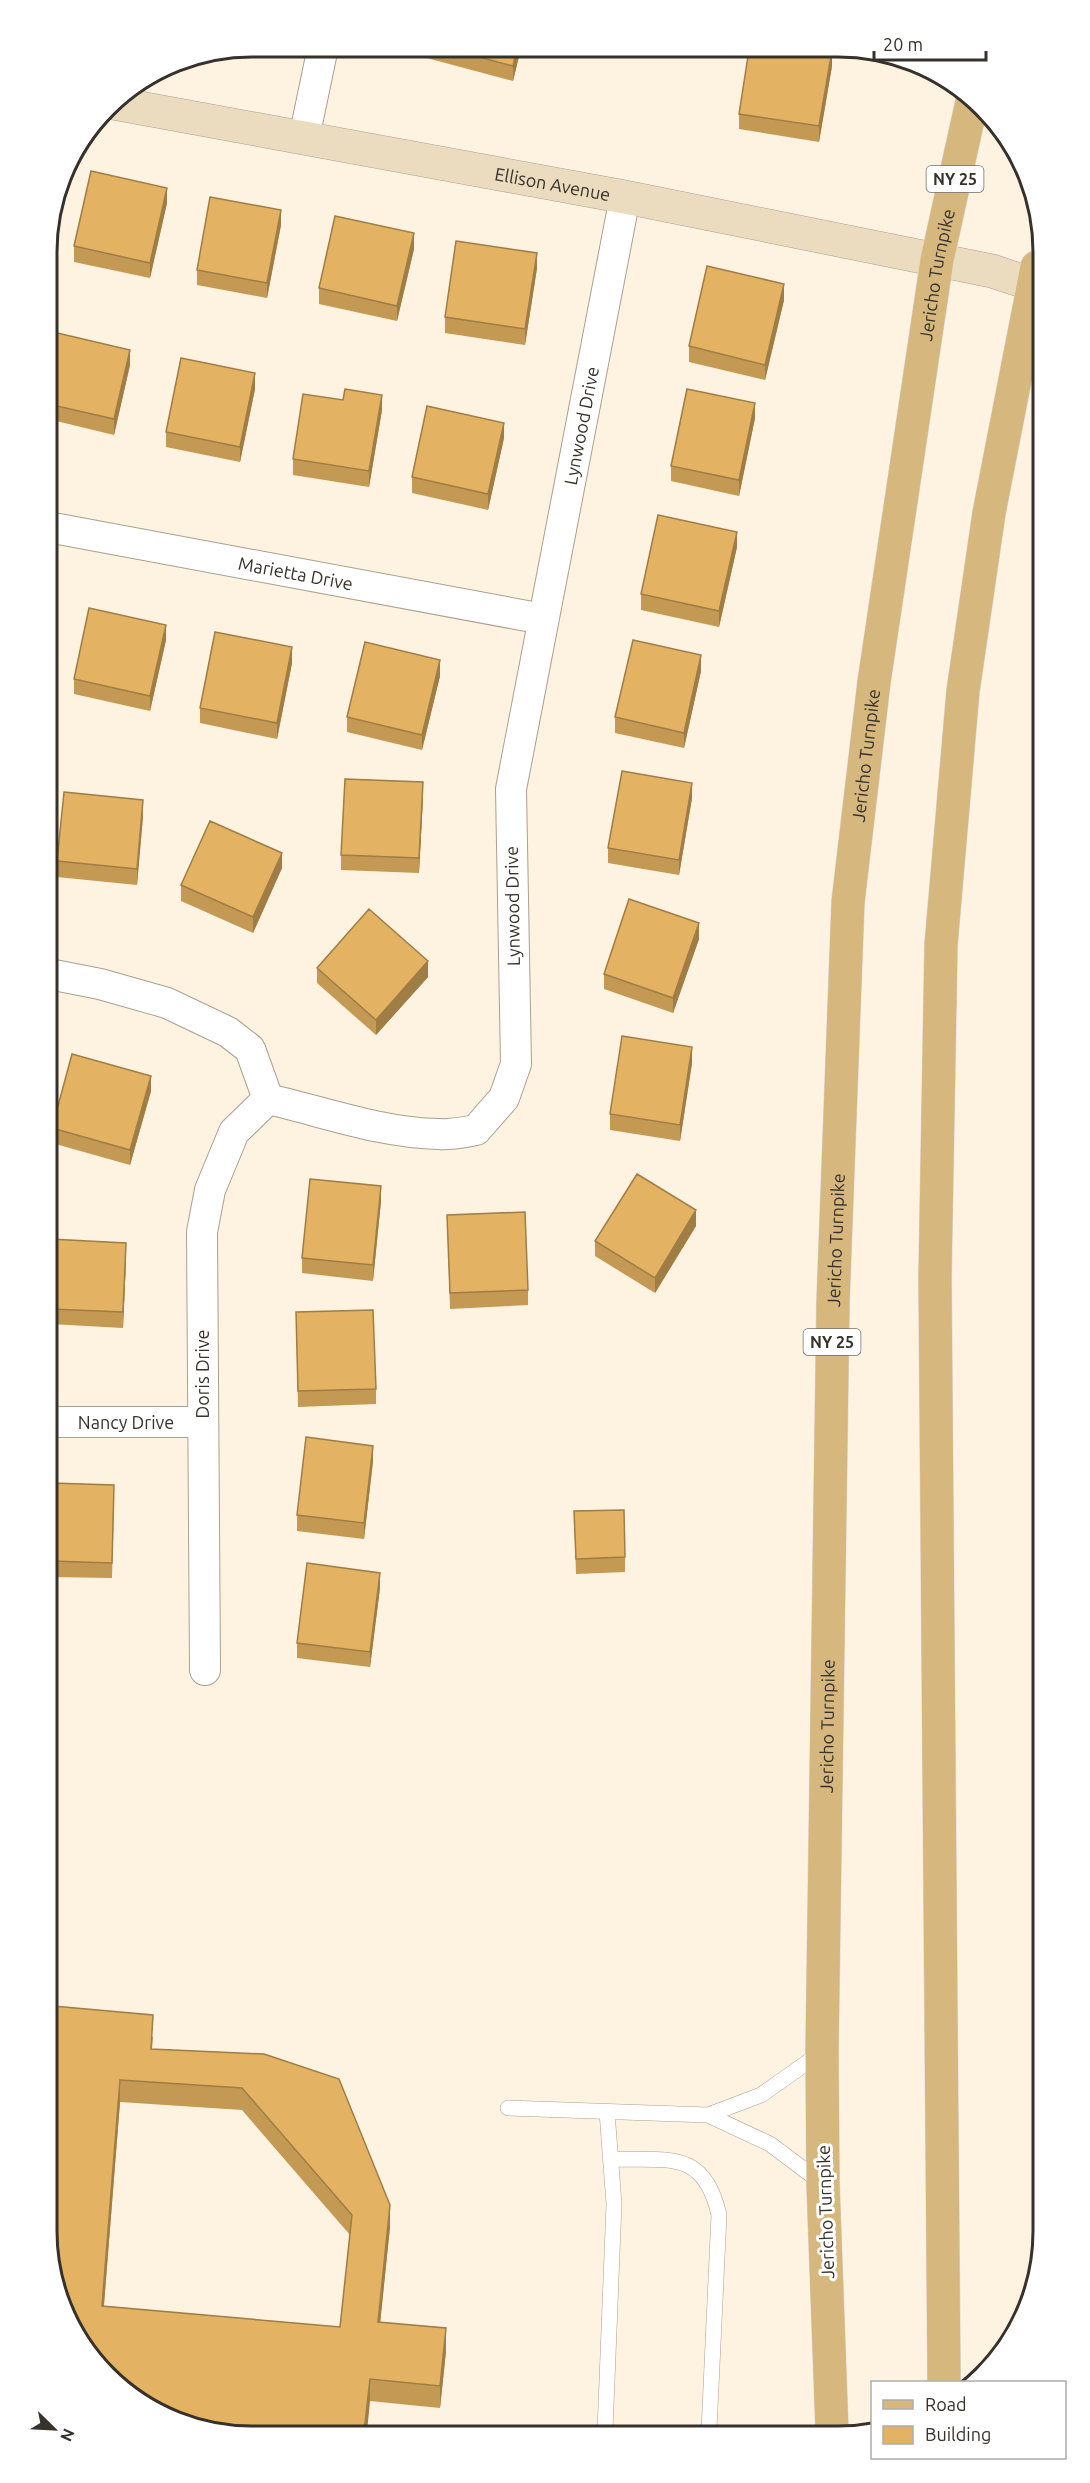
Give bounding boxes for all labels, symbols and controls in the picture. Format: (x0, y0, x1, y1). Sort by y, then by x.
scale bar (874, 24, 986, 62)
text: 20 m (883, 34, 923, 54)
street label: Ellison Avenue (493, 163, 612, 204)
road number: NY 25 (926, 166, 984, 192)
street label: Jericho Turnpike (915, 207, 958, 342)
street label: Lynwood Drive (560, 365, 602, 486)
street label: Marietta Drive (237, 553, 355, 593)
street label: Jericho Turnpike (848, 688, 883, 823)
street label: Lynwood Drive (501, 846, 523, 966)
street label: Jericho Turnpike (823, 1173, 848, 1307)
road number: NY 25 (804, 1329, 860, 1355)
street label: Doris Drive (192, 1330, 212, 1418)
street label: Nancy Drive (78, 1412, 174, 1432)
street label: Jericho Turnpike (816, 1659, 838, 1793)
street label: Jericho Turnpike (813, 2145, 837, 2279)
legend (871, 2381, 1066, 2459)
text: Road (925, 2394, 967, 2414)
north arrow (24, 2399, 84, 2459)
text: Building (925, 2424, 991, 2444)
text: N (57, 2426, 78, 2444)

